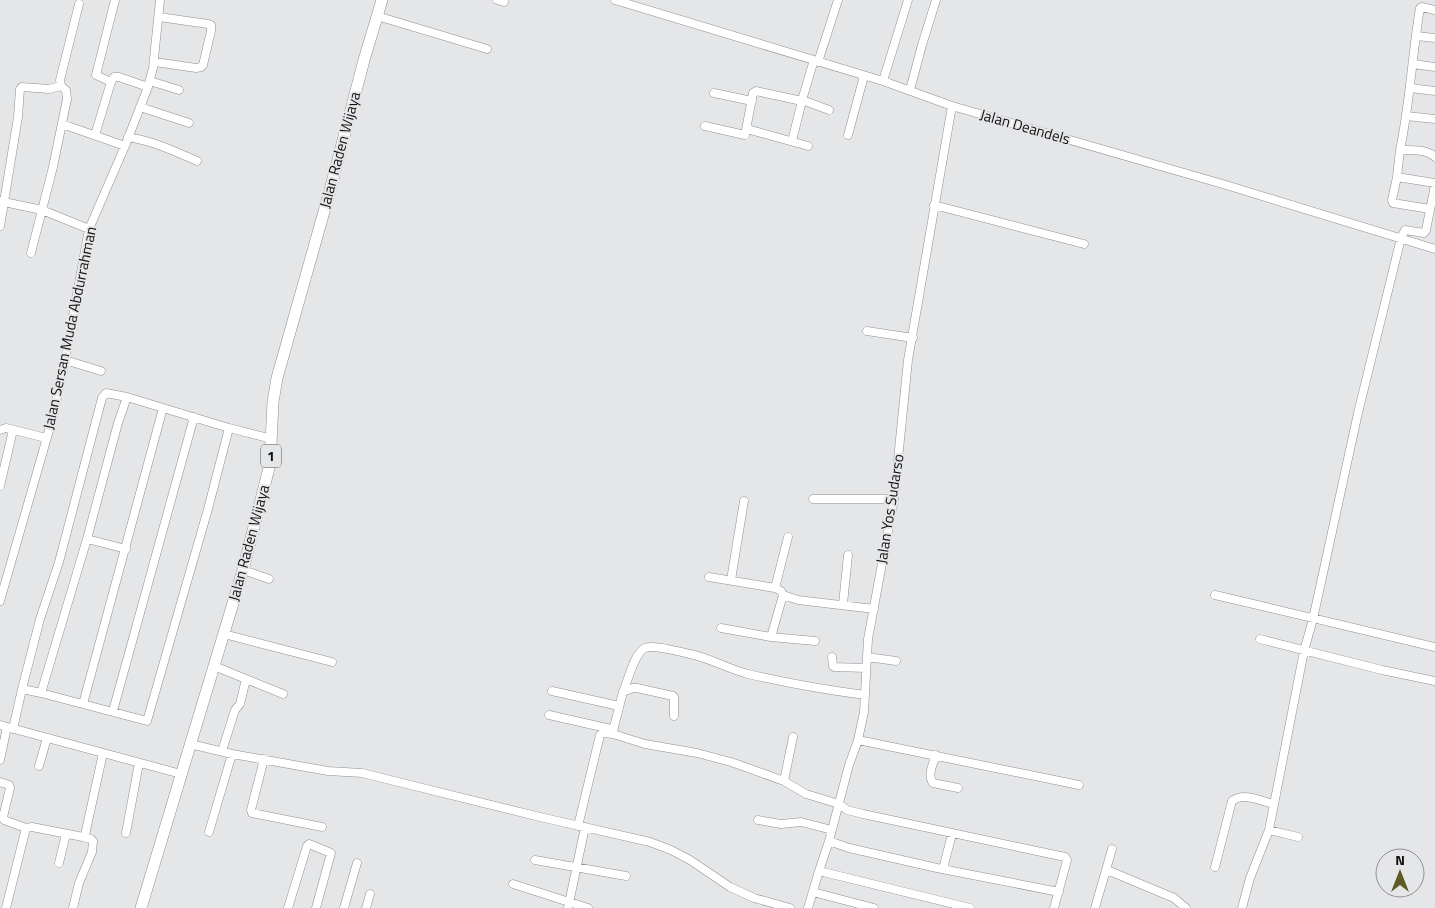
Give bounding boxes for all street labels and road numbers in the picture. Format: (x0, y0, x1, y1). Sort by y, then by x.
street label: Jalan Raden Wijaya (313, 89, 366, 211)
street label: Jalan Deandels (977, 103, 1073, 150)
street label: Jalan Sersan Muda Abdurrahman (37, 224, 102, 432)
road number: 1 (261, 444, 281, 468)
street label: Jalan Yos Sudarso (869, 452, 910, 566)
street label: Jalan Raden Wijaya (222, 482, 275, 604)

